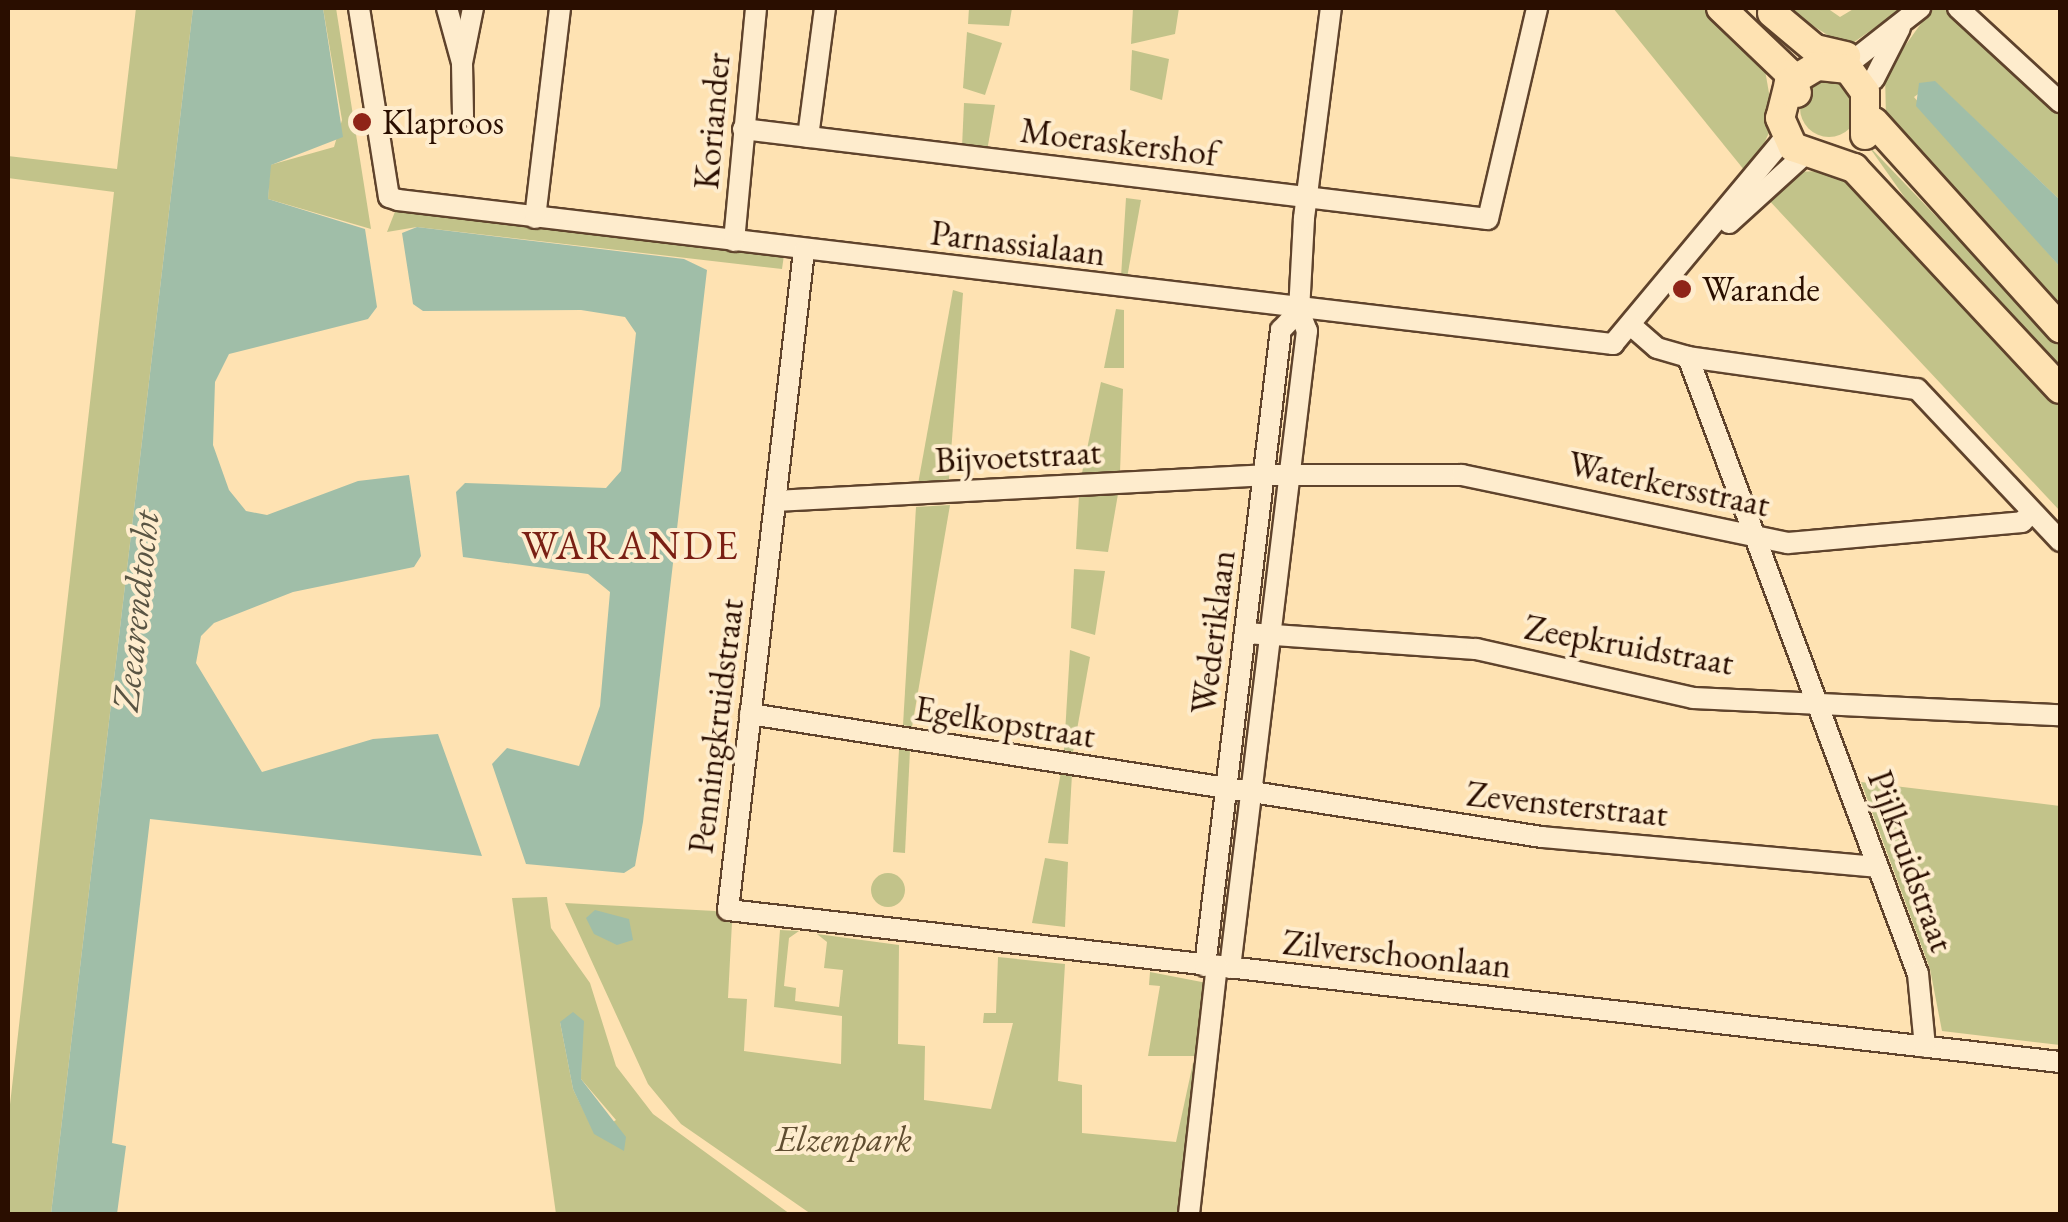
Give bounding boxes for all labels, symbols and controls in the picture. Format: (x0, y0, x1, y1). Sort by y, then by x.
street label: Koriander (685, 51, 739, 191)
place label: Klaproos (382, 101, 504, 143)
street label: Moeraskershof (1018, 109, 1220, 175)
marker: Klaproos (351, 111, 373, 133)
street label: Parnassialaan (928, 211, 1108, 275)
place label: Warande (1702, 268, 1820, 310)
marker: Warande (1671, 278, 1693, 300)
street label: Bijvoetstraat (934, 431, 1102, 481)
street label: Waterkersstraat (1564, 442, 1774, 526)
water label: Zeearendtocht (102, 509, 168, 713)
district label: WARANDE (522, 521, 740, 569)
street label: Wederiklaan (1182, 548, 1244, 716)
street label: Penningkruidstraat (680, 596, 752, 856)
street label: Zeepkruidstraat (1521, 606, 1737, 684)
street label: Egelkopstraat (912, 687, 1098, 757)
street label: Pijlkruidstraat (1859, 765, 1963, 957)
street label: Zevensterstraat (1464, 773, 1670, 835)
street label: Zilverschoonlaan (1281, 921, 1513, 987)
park label: Elzenpark (776, 1118, 912, 1160)

